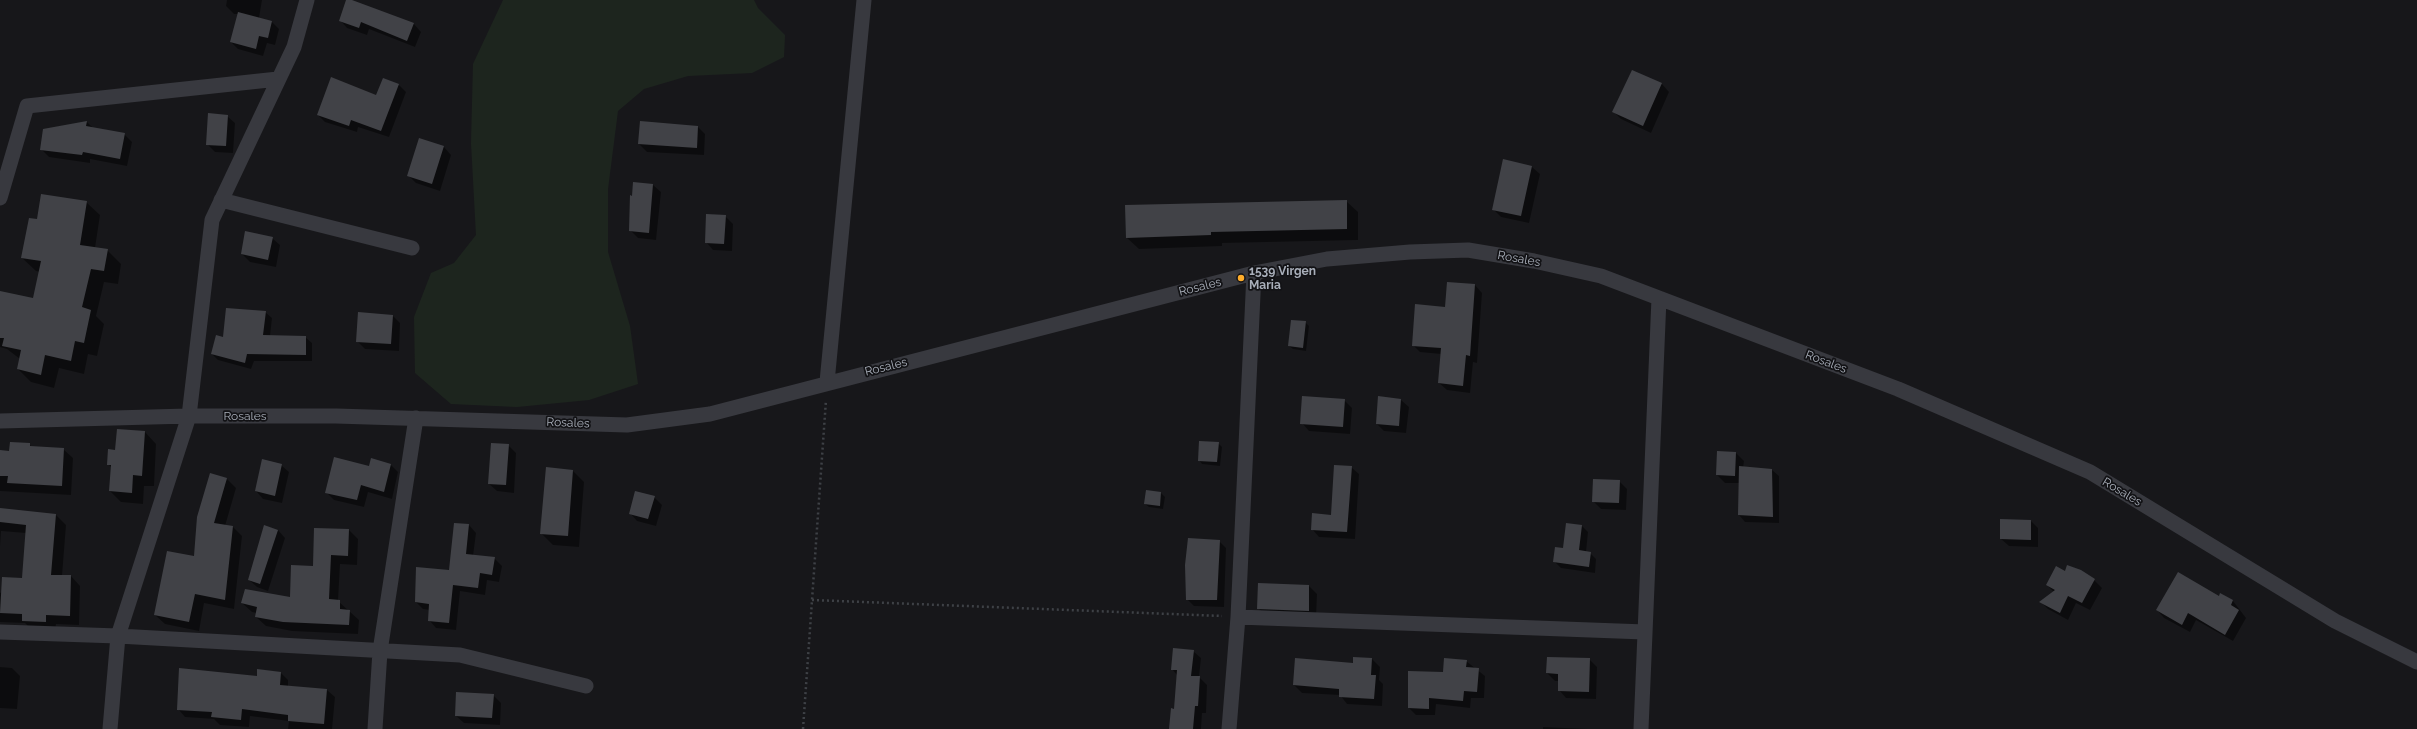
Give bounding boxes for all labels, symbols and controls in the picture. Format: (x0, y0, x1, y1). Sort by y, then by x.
street label: Rosales (1496, 248, 1542, 270)
place label: 1539 Virgen Maria (1249, 264, 1316, 292)
marker: 1539 Virgen Maria (1236, 273, 1246, 283)
street label: Rosales (1177, 275, 1223, 299)
street label: Rosales (1803, 348, 1849, 376)
street label: Rosales (863, 355, 909, 379)
street label: Rosales (223, 409, 267, 423)
street label: Rosales (546, 415, 590, 431)
street label: Rosales (2100, 475, 2144, 509)

